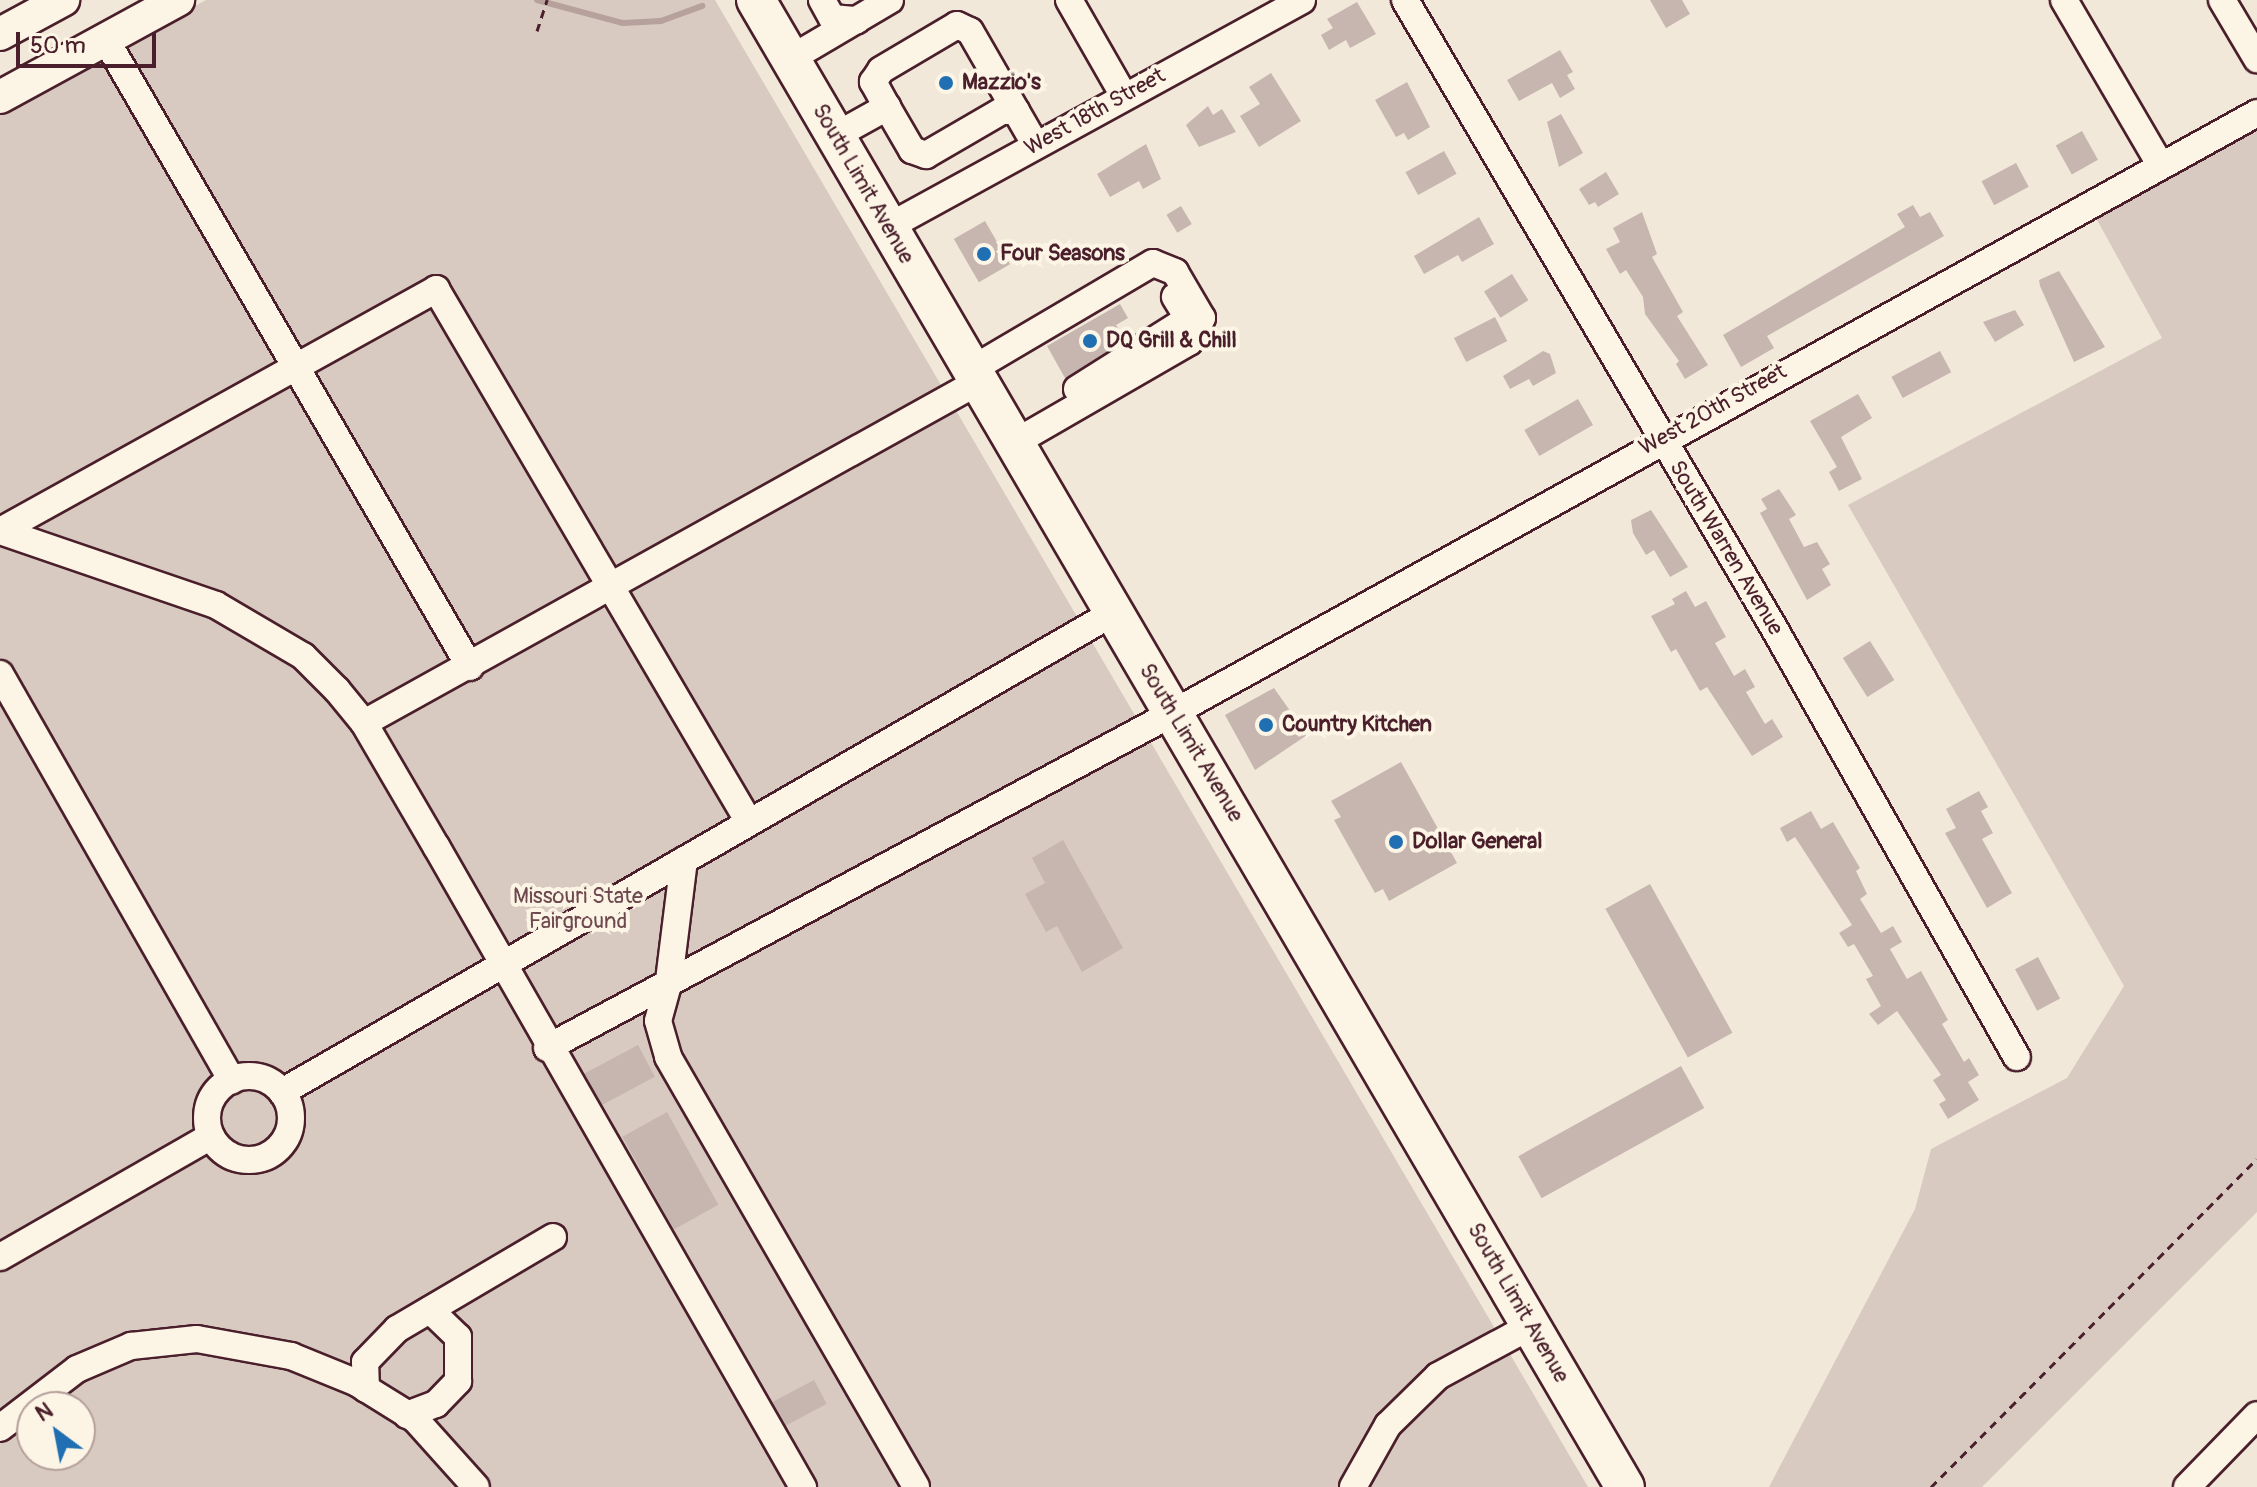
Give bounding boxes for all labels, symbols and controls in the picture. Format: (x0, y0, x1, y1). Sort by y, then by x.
scale bar (20, 16, 160, 66)
text: 50 m (30, 31, 86, 60)
street label: West 18th Street (1020, 63, 1170, 161)
place label: Mazzio's (962, 70, 1041, 96)
marker: Mazzio's (937, 74, 955, 92)
street label: South Limit Avenue (807, 99, 919, 269)
place label: Four Seasons (1000, 241, 1125, 267)
marker: Four Seasons (975, 245, 993, 263)
place label: DQ Grill & Chill (1106, 328, 1237, 354)
marker: DQ Grill & Chill (1081, 332, 1099, 350)
street label: West 20th Street (1635, 359, 1791, 461)
street label: South Warren Avenue (1663, 456, 1789, 640)
street label: South Limit Avenue (1133, 659, 1249, 827)
place label: Country Kitchen (1282, 712, 1432, 738)
marker: Country Kitchen (1257, 716, 1275, 734)
place label: Dollar General (1412, 829, 1543, 855)
marker: Dollar General (1387, 833, 1405, 851)
park label: Missouri State Fairground (513, 883, 643, 934)
street label: South Limit Avenue (1462, 1218, 1574, 1388)
north arrow (16, 1391, 96, 1471)
text: N (31, 1397, 58, 1428)

